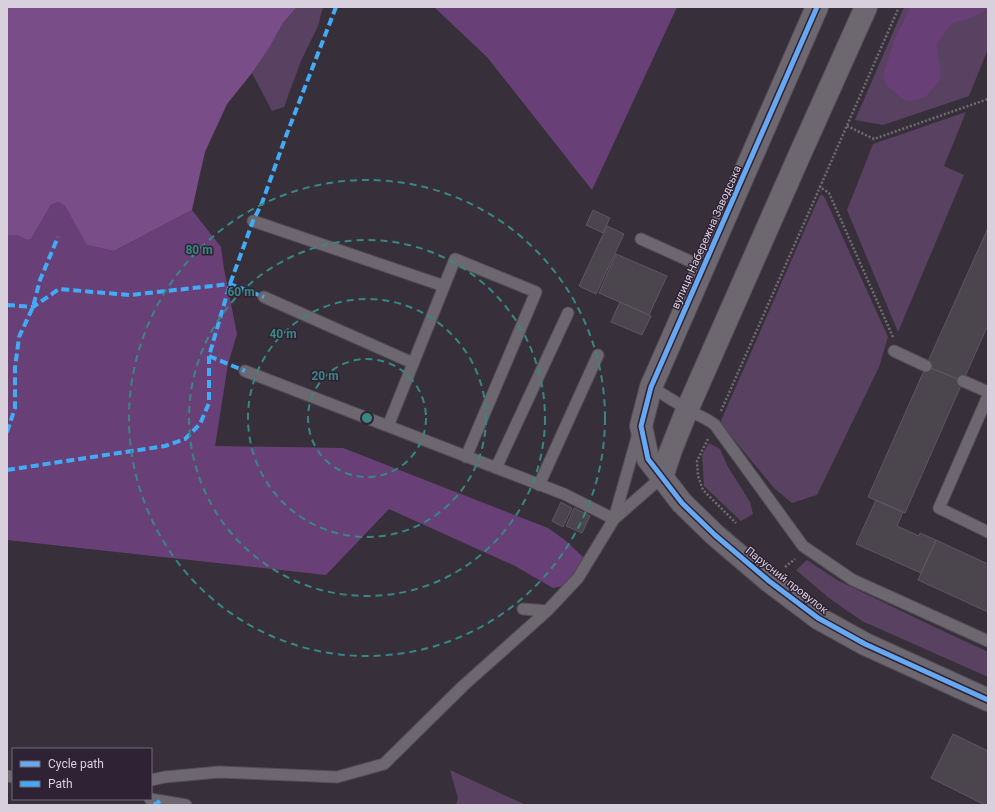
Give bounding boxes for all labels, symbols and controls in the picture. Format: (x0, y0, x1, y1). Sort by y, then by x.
street label: вулиця Набережна Заводська (669, 164, 744, 311)
text: 80 m (185, 243, 213, 257)
text: 60 m (227, 285, 255, 299)
text: 40 m (269, 327, 297, 341)
text: 20 m (311, 369, 339, 383)
centre of rings (360, 411, 374, 425)
street label: Парусний провулок (743, 544, 831, 617)
legend (12, 748, 152, 800)
text: Cycle path (48, 757, 104, 771)
text: Path (48, 777, 73, 791)

